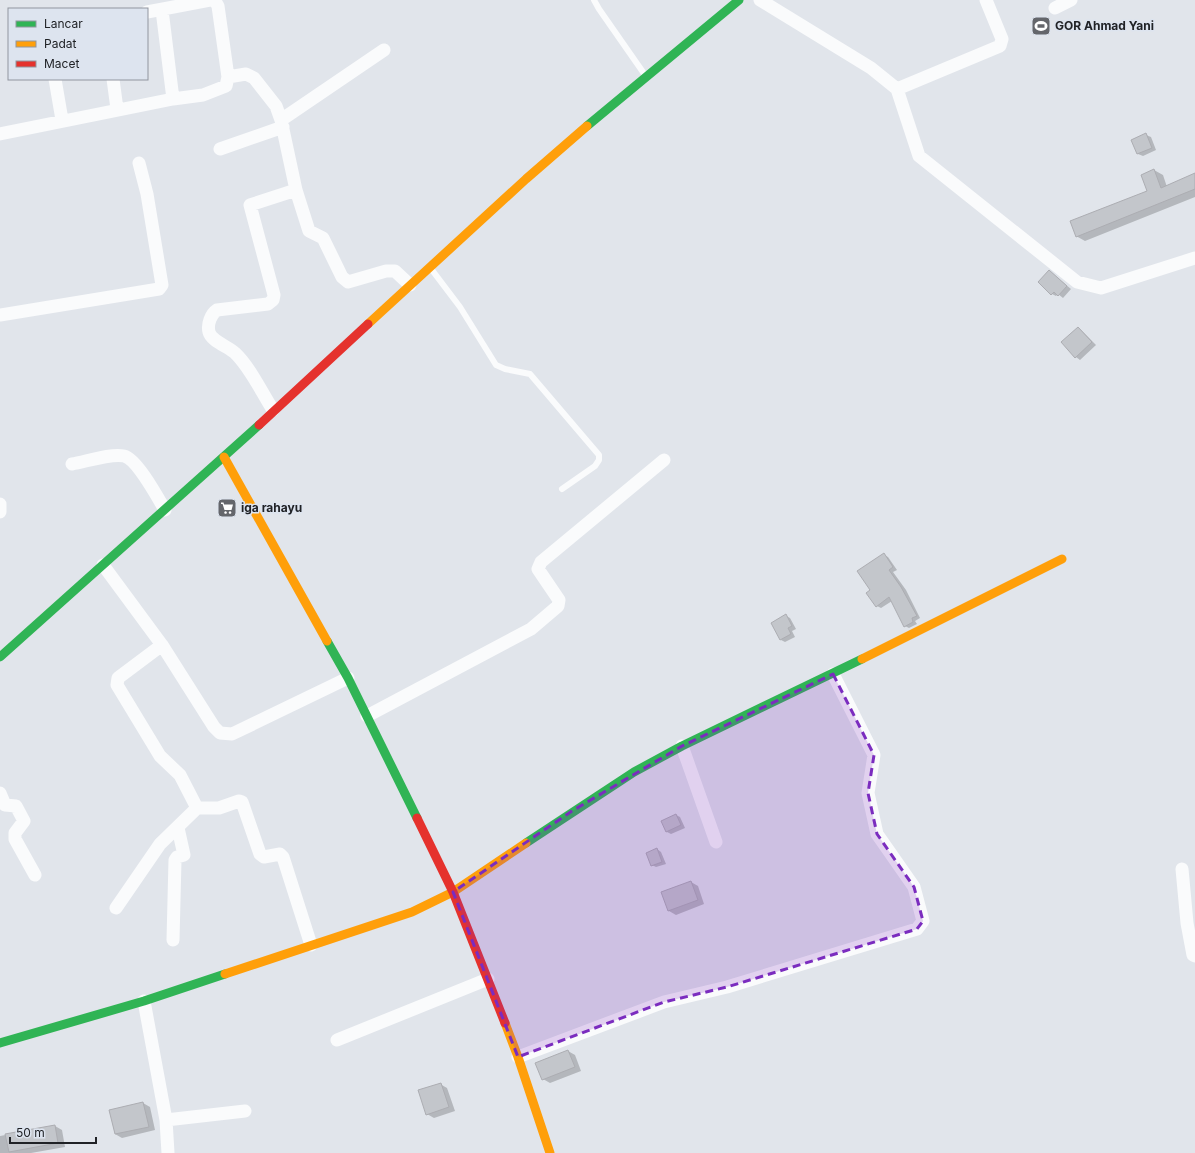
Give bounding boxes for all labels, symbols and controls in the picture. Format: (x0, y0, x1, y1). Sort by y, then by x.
legend (8, 8, 148, 80)
sports icon: GOR Ahmad Yani (1030, 15, 1052, 37)
text: Lancar (44, 16, 83, 31)
place label: GOR Ahmad Yani (1055, 18, 1154, 33)
text: Padat (44, 36, 76, 51)
text: Macet (44, 56, 79, 71)
supermarket icon: iga rahayu (216, 497, 238, 519)
place label: iga rahayu (241, 500, 302, 515)
scale bar (10, 1119, 96, 1145)
text: 50 m (16, 1125, 45, 1140)

